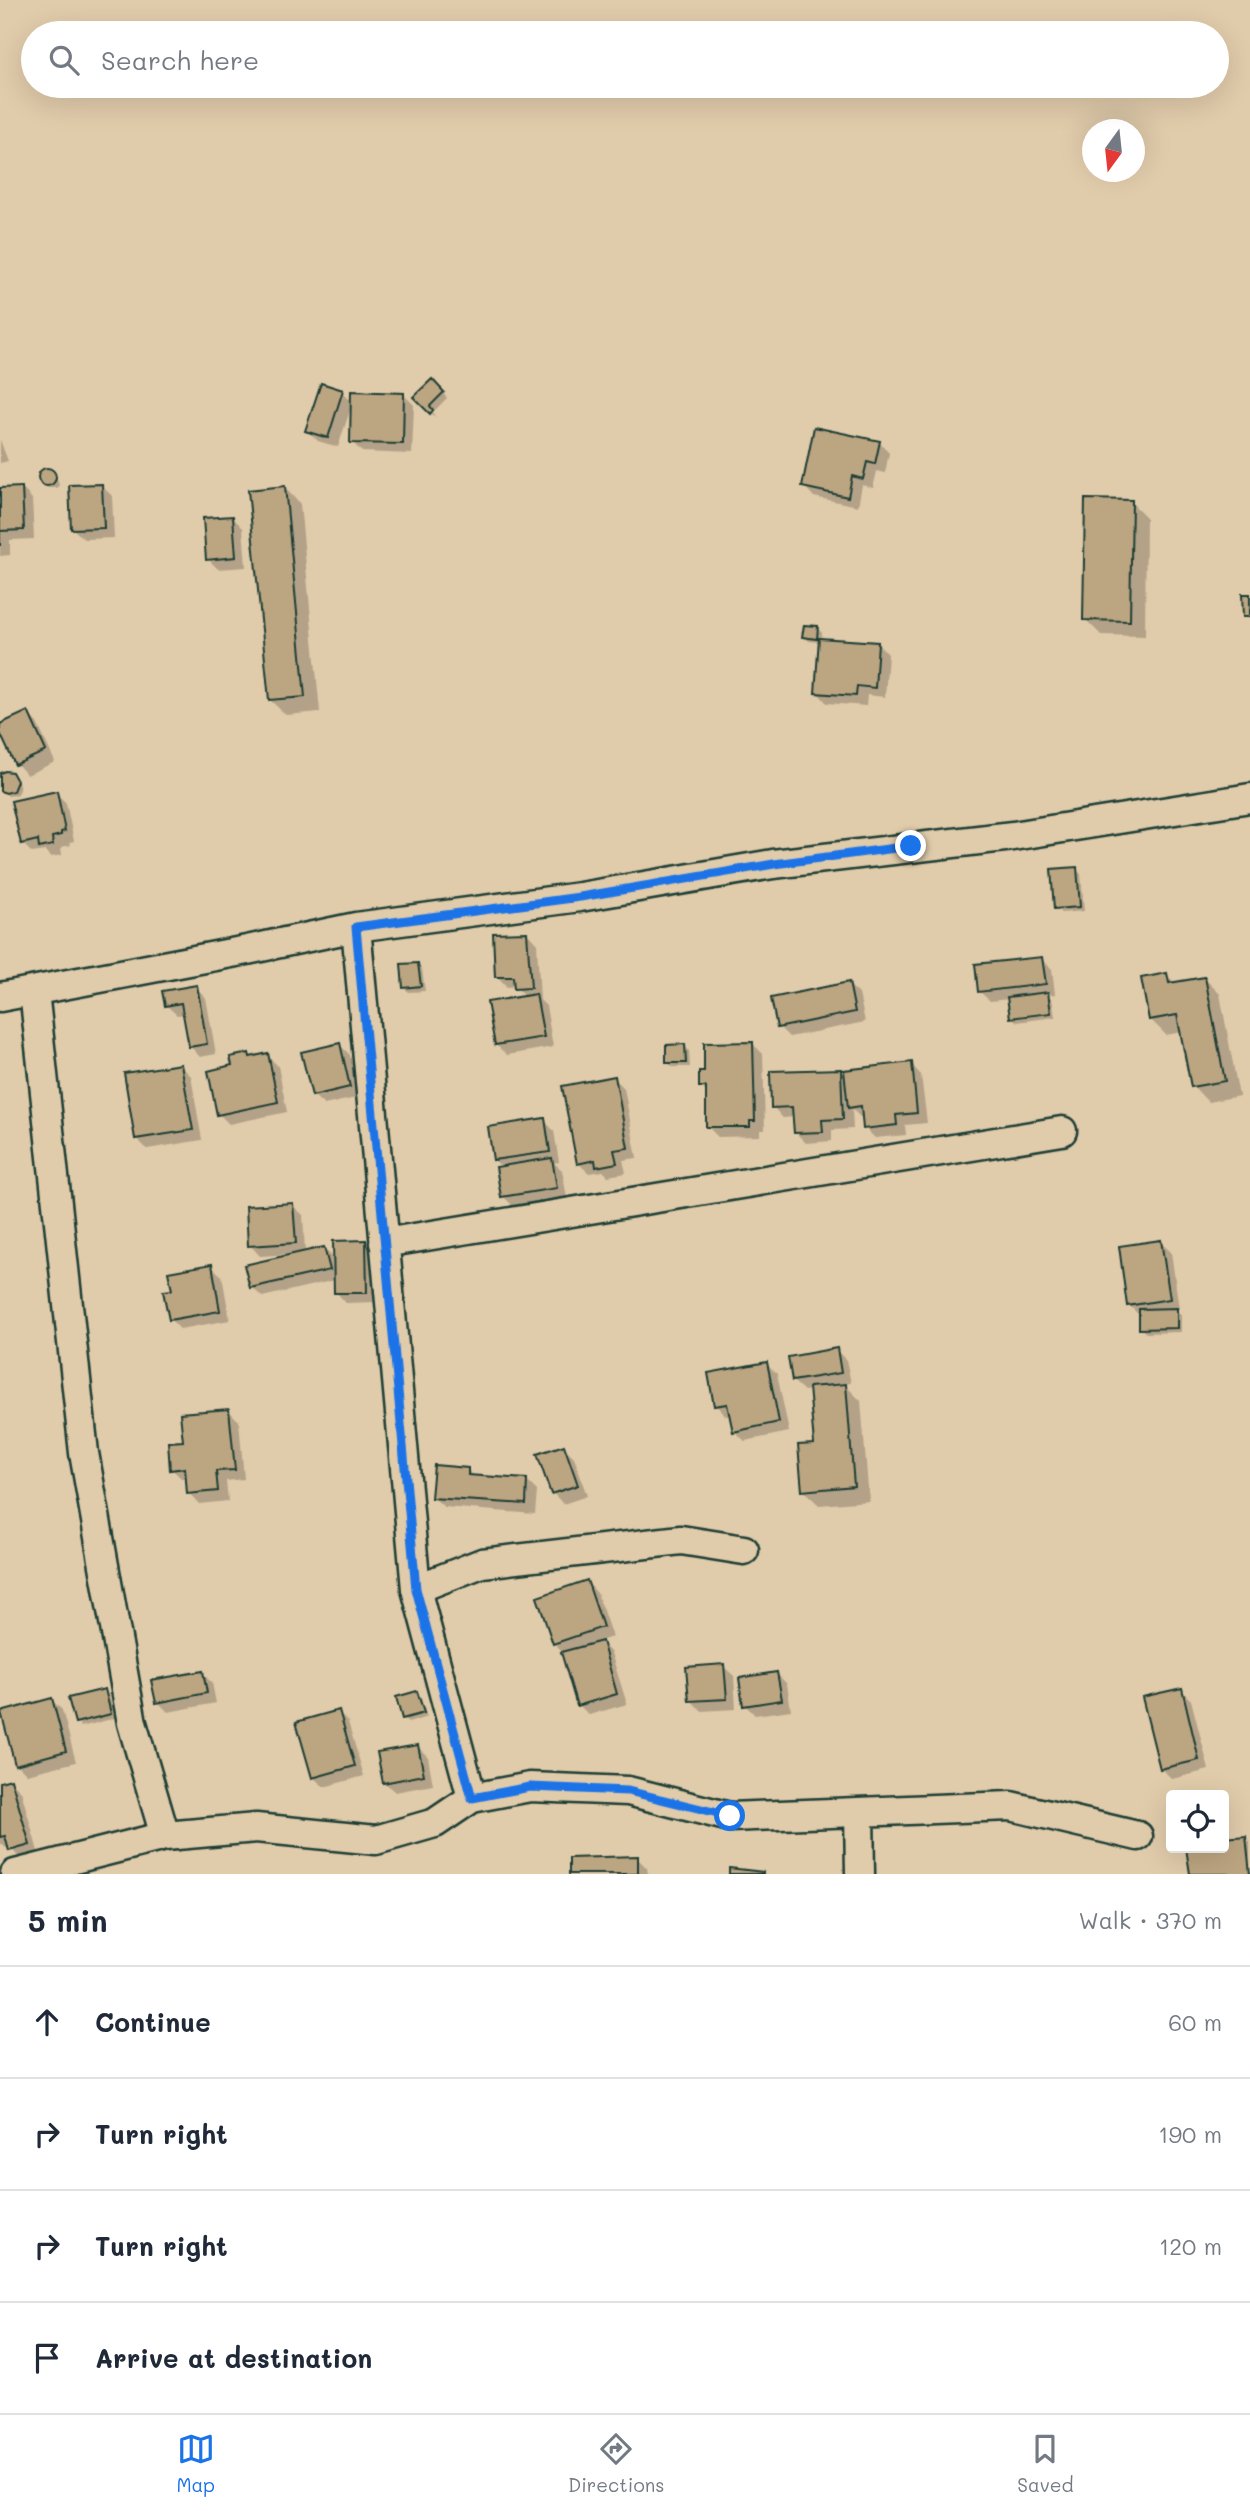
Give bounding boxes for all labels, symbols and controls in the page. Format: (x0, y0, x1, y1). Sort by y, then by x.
search box (21, 21, 1229, 98)
icon: search (45, 41, 83, 79)
text: Search here (101, 43, 259, 77)
north arrow (1082, 119, 1145, 182)
route end (895, 830, 926, 861)
map controls (1166, 1790, 1229, 1853)
button: locate (1166, 1790, 1229, 1853)
route start (714, 1800, 745, 1831)
text: 5 min (28, 1900, 108, 1940)
text: Walk · 370 m (1079, 1905, 1222, 1935)
icon: ahead (28, 2003, 66, 2041)
text: Continue (95, 2005, 211, 2039)
text: 60 m (1168, 2007, 1222, 2037)
icon: right (28, 2115, 66, 2153)
text: Turn right (95, 2117, 228, 2151)
text: 190 m (1158, 2119, 1222, 2149)
icon: right (28, 2227, 66, 2265)
text: Turn right (95, 2229, 228, 2263)
text: 120 m (1159, 2231, 1222, 2261)
icon: arrive (28, 2339, 66, 2377)
text: Arrive at destination (95, 2341, 372, 2375)
tab: Map (176, 2430, 215, 2497)
tab: Directions (568, 2430, 664, 2497)
tab: Saved (1017, 2430, 1074, 2497)

